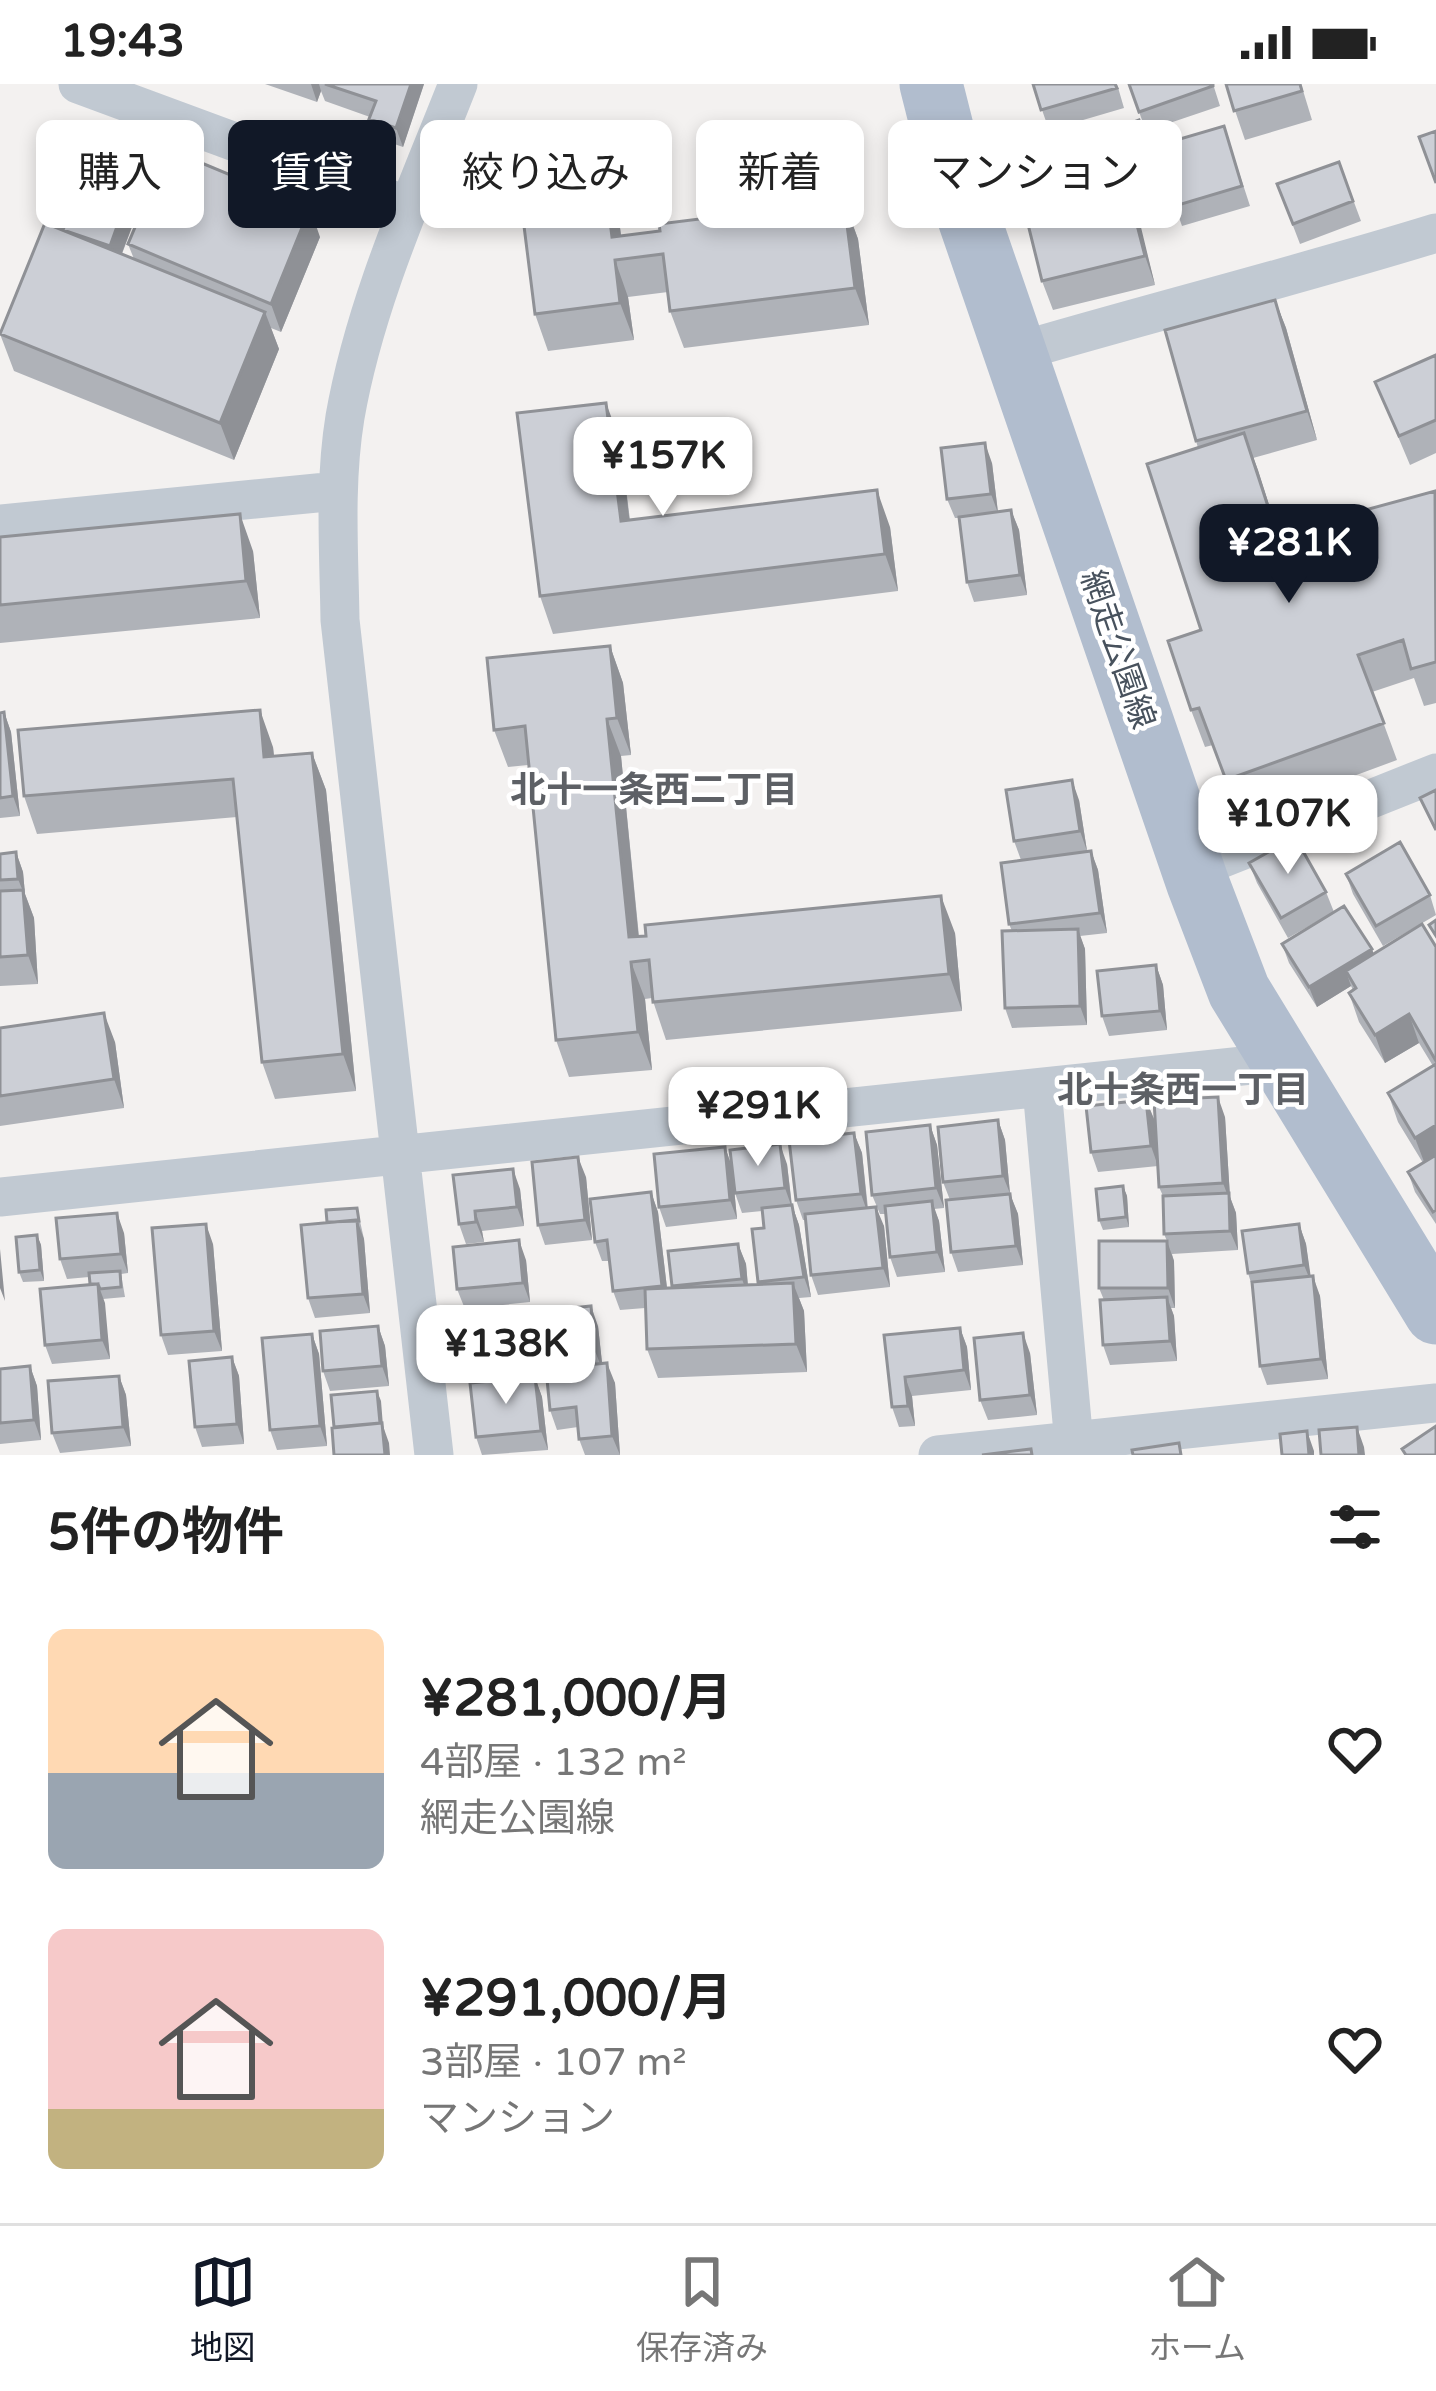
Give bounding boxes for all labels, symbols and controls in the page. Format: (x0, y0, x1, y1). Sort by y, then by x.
text: 19:43 (60, 15, 185, 69)
chip: 購入 (36, 120, 204, 228)
chip: 賃貸 (228, 120, 396, 228)
chip: 絞り込み (420, 120, 672, 228)
chip: 新着 (696, 120, 864, 228)
chip: マンション (888, 120, 1182, 228)
pin: ¥157K (579, 417, 747, 519)
text: ¥157K (600, 432, 726, 479)
pin: ¥281K (1205, 504, 1373, 606)
text: ¥281K (1226, 519, 1352, 566)
street label: 網走公園線 (1072, 565, 1163, 734)
district label: 北十一条西二丁目 (510, 769, 798, 812)
pin: ¥107K (1204, 775, 1372, 877)
text: ¥107K (1225, 790, 1351, 837)
pin: ¥291K (674, 1067, 842, 1169)
district label: 北十条西一丁目 (1057, 1069, 1309, 1112)
text: ¥291K (695, 1082, 821, 1129)
pin: ¥138K (422, 1305, 590, 1407)
text: ¥138K (443, 1320, 569, 1367)
icon: filters (1322, 1494, 1388, 1560)
text: 5件の物件 (48, 1502, 284, 1564)
text: ¥281,000/月 (420, 1668, 733, 1730)
icon: home (144, 1677, 288, 1821)
icon: heart (1322, 1716, 1388, 1782)
text: 4部屋 · 132 m² (420, 1739, 687, 1786)
text: 網走公園線 (420, 1795, 615, 1842)
text: ¥291,000/月 (420, 1968, 733, 2030)
icon: home (144, 1977, 288, 2121)
icon: heart (1322, 2016, 1388, 2082)
text: 3部屋 · 107 m² (420, 2039, 687, 2086)
text: マンション (420, 2095, 615, 2142)
tab: 地図 (190, 2249, 256, 2369)
tab: 保存済み (636, 2249, 768, 2369)
tab: ホーム (1148, 2249, 1246, 2369)

